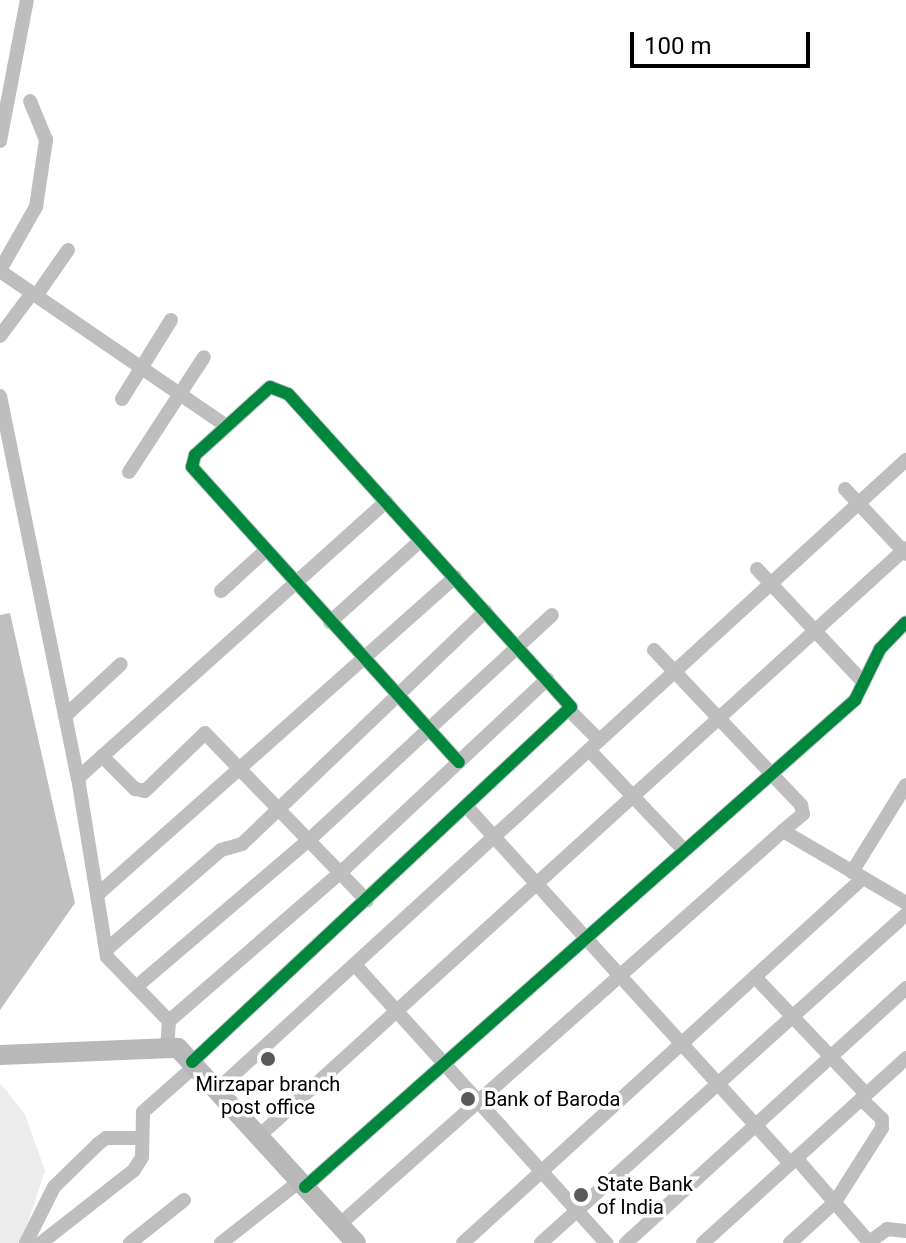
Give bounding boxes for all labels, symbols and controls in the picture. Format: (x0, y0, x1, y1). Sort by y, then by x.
scale bar (634, 16, 814, 66)
text: 100 m (644, 32, 711, 60)
marker: Mirzapar branch post office (259, 1050, 277, 1068)
place label: Mirzapar branch post office (196, 1072, 340, 1119)
place label: Bank of Baroda (484, 1087, 620, 1111)
marker: Bank of Baroda (459, 1090, 477, 1108)
place label: State Bank of India (597, 1172, 693, 1219)
marker: State Bank of India (572, 1186, 590, 1204)

